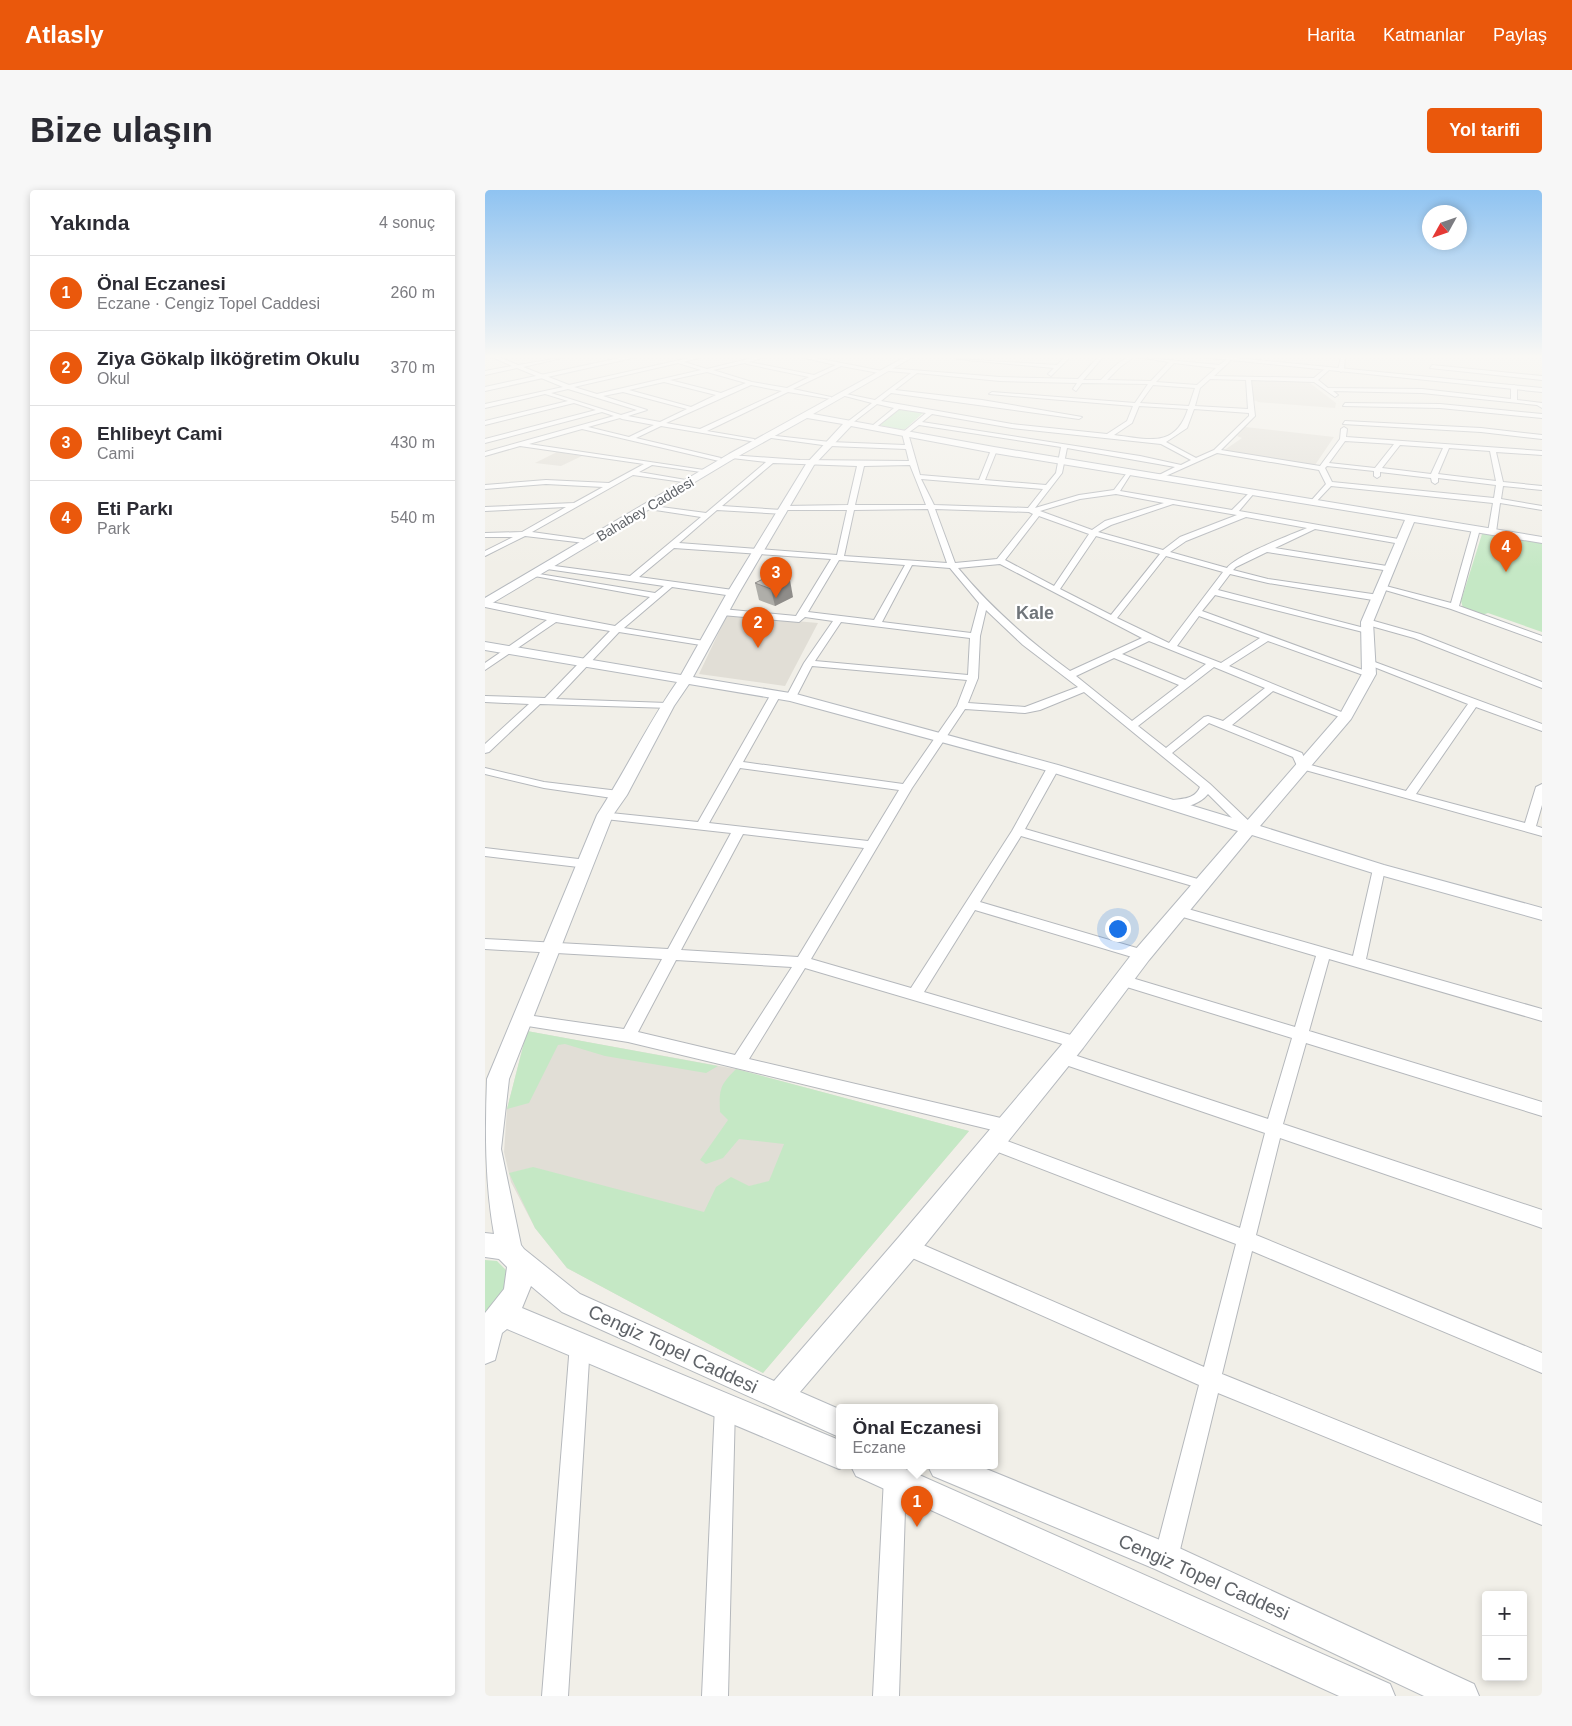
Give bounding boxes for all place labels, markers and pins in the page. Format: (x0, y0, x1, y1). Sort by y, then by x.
pin: 4 (1490, 531, 1522, 572)
pin: 3 (760, 557, 792, 598)
pin: 2 (742, 607, 774, 648)
pin: 1 (901, 1486, 933, 1527)

